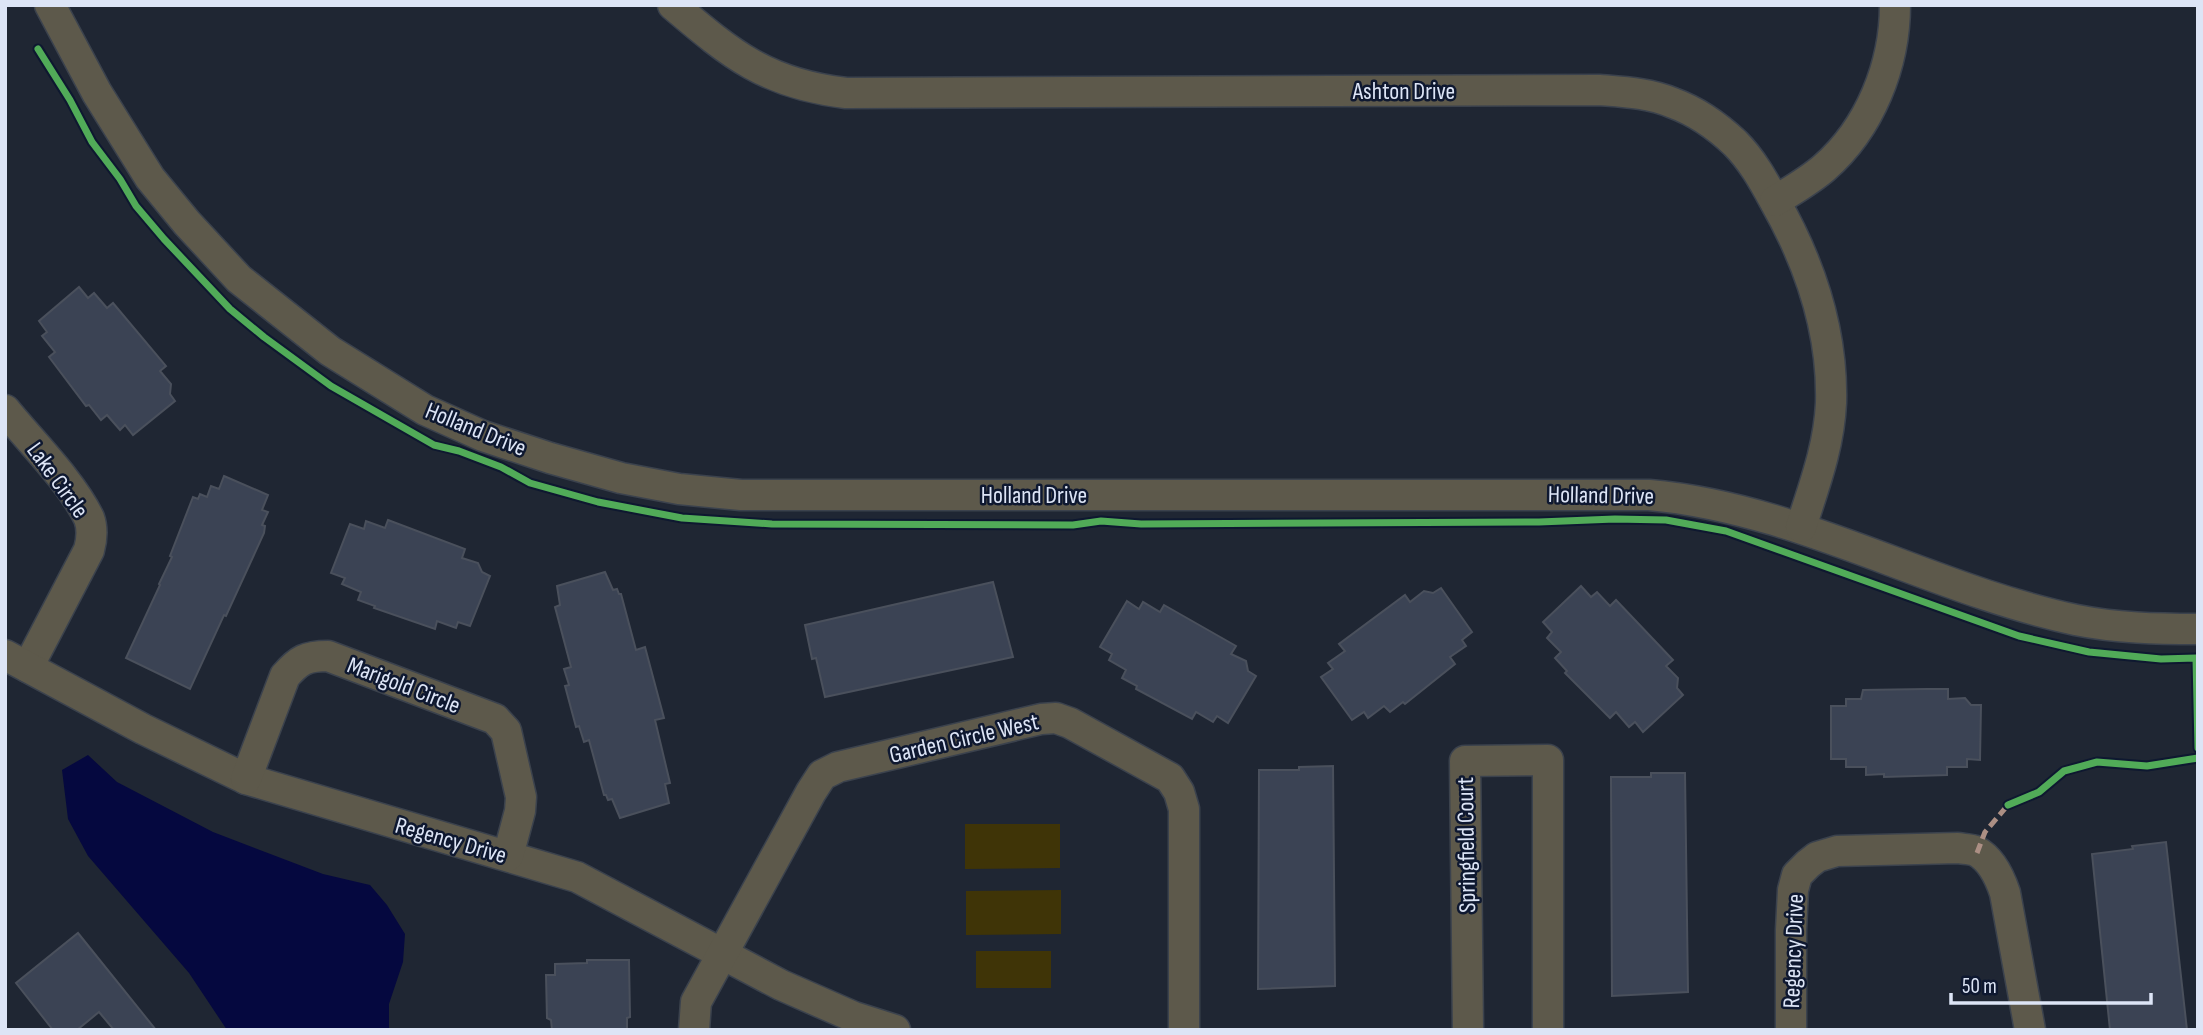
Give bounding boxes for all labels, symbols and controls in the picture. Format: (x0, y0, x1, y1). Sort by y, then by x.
street label: Ashton Drive (1352, 77, 1455, 106)
street label: Holland Drive (421, 396, 531, 463)
street label: Lake Circle (20, 437, 95, 524)
street label: Holland Drive (1548, 480, 1654, 511)
street label: Holland Drive (981, 481, 1087, 510)
street label: Marigold Circle (343, 651, 465, 720)
street label: Garden Circle West (887, 707, 1042, 770)
street label: Springfield Court (1451, 777, 1482, 913)
street label: Regency Drive (392, 811, 510, 870)
street label: Regency Drive (1777, 893, 1810, 1009)
scale bar (1951, 962, 2150, 1006)
text: 50 m (1962, 974, 1997, 999)

